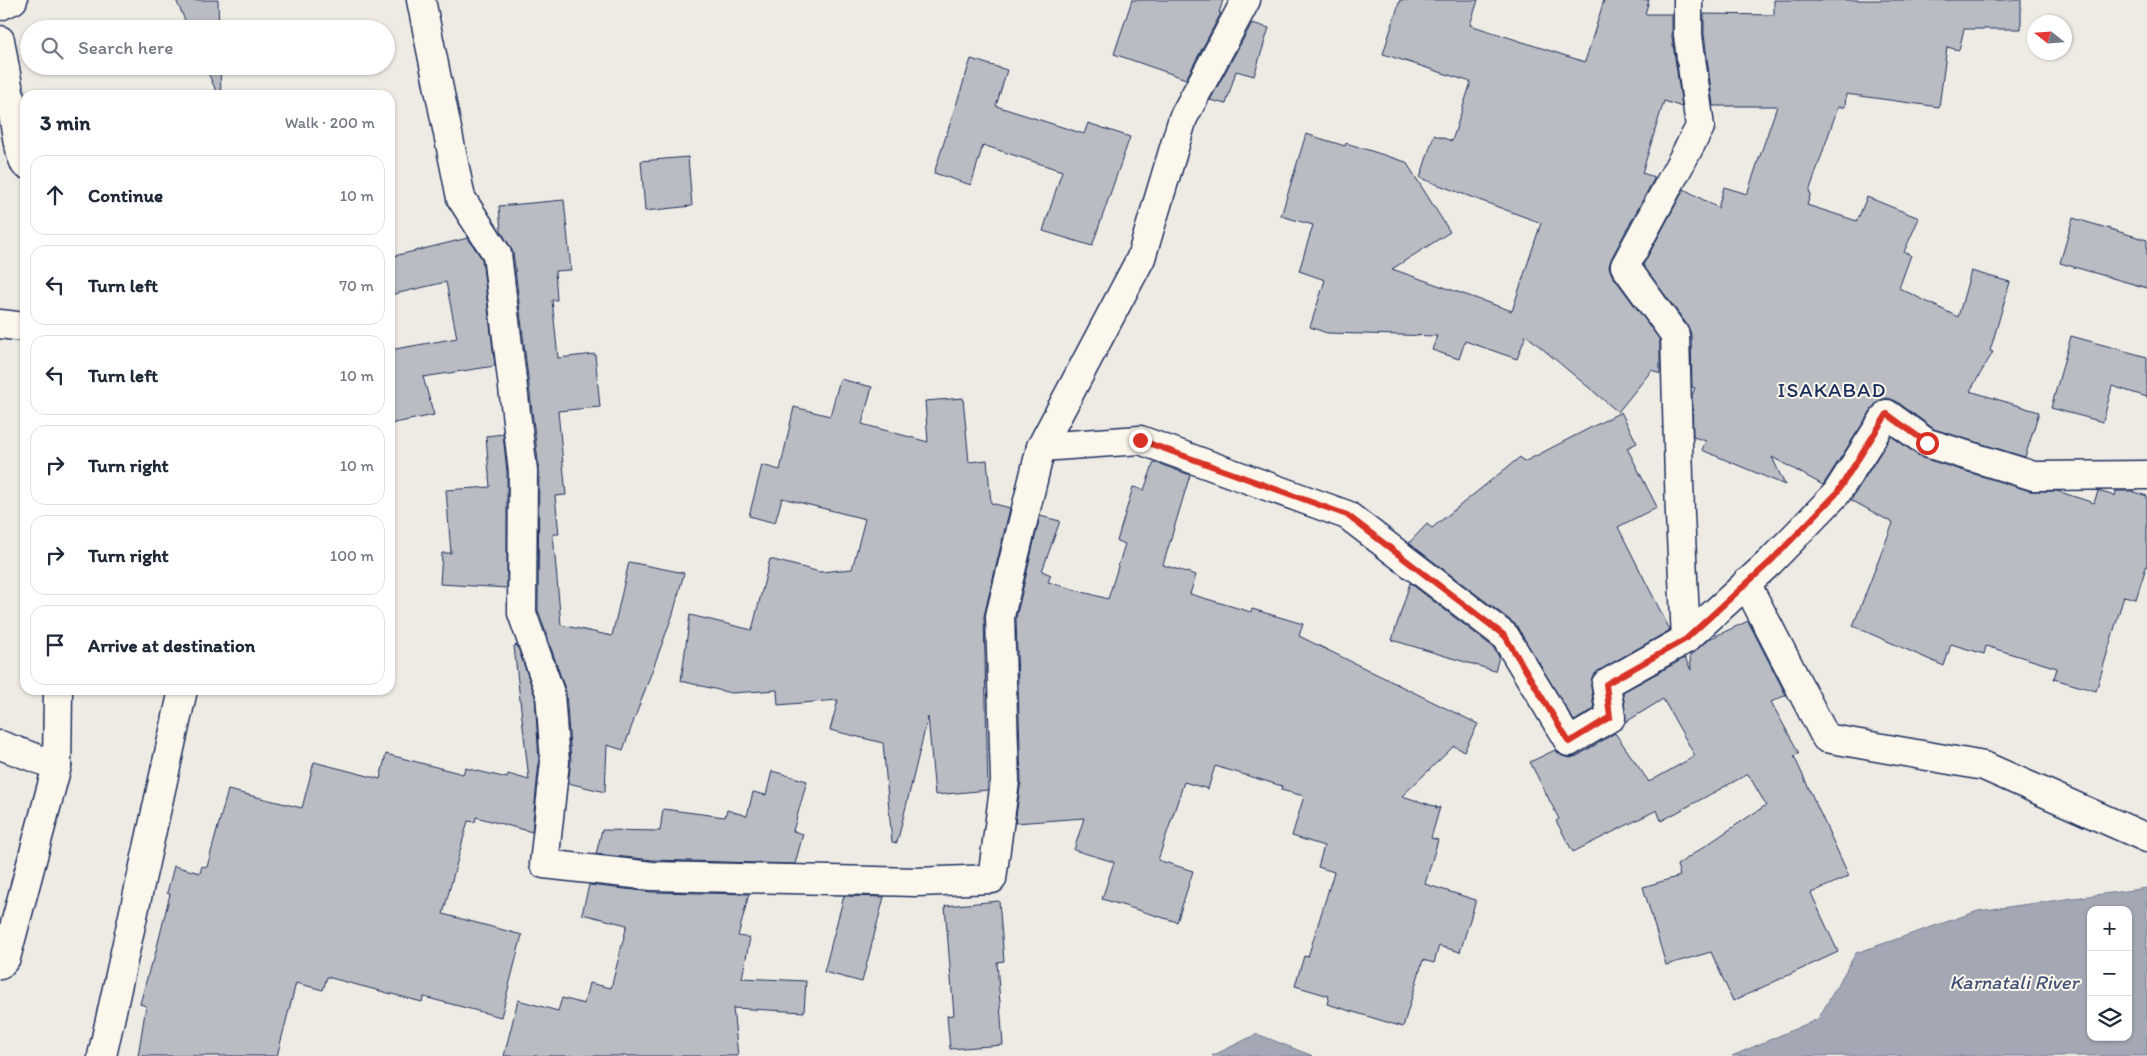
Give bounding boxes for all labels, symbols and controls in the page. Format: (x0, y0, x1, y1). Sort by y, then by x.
north arrow (2027, 15, 2072, 60)
search box (20, 20, 395, 75)
icon: search (38, 34, 66, 62)
text: Search here (78, 36, 173, 59)
text: 3 min (40, 110, 90, 135)
text: Walk · 200 m (285, 113, 375, 132)
icon: ahead (41, 181, 69, 209)
text: Continue (88, 184, 163, 207)
text: 10 m (340, 186, 374, 205)
icon: left (41, 271, 69, 299)
text: Turn left (88, 274, 158, 297)
text: 70 m (339, 276, 374, 295)
icon: left (41, 361, 69, 389)
text: Turn left (88, 364, 158, 387)
text: 10 m (340, 366, 374, 385)
district label: ISAKABAD (1778, 377, 1886, 402)
route end (1129, 429, 1152, 452)
route start (1916, 432, 1939, 455)
icon: right (41, 451, 69, 479)
text: Turn right (88, 454, 169, 477)
text: 10 m (340, 456, 374, 475)
icon: right (41, 541, 69, 569)
text: Turn right (88, 544, 169, 567)
text: 100 m (330, 546, 374, 565)
icon: arrive (41, 631, 69, 659)
text: Arrive at destination (88, 634, 255, 657)
map controls (2087, 906, 2132, 1041)
button: + (2087, 906, 2132, 951)
button: − (2087, 951, 2132, 996)
water label: Karnatali River (1950, 970, 2080, 994)
button: layers (2087, 996, 2132, 1041)

